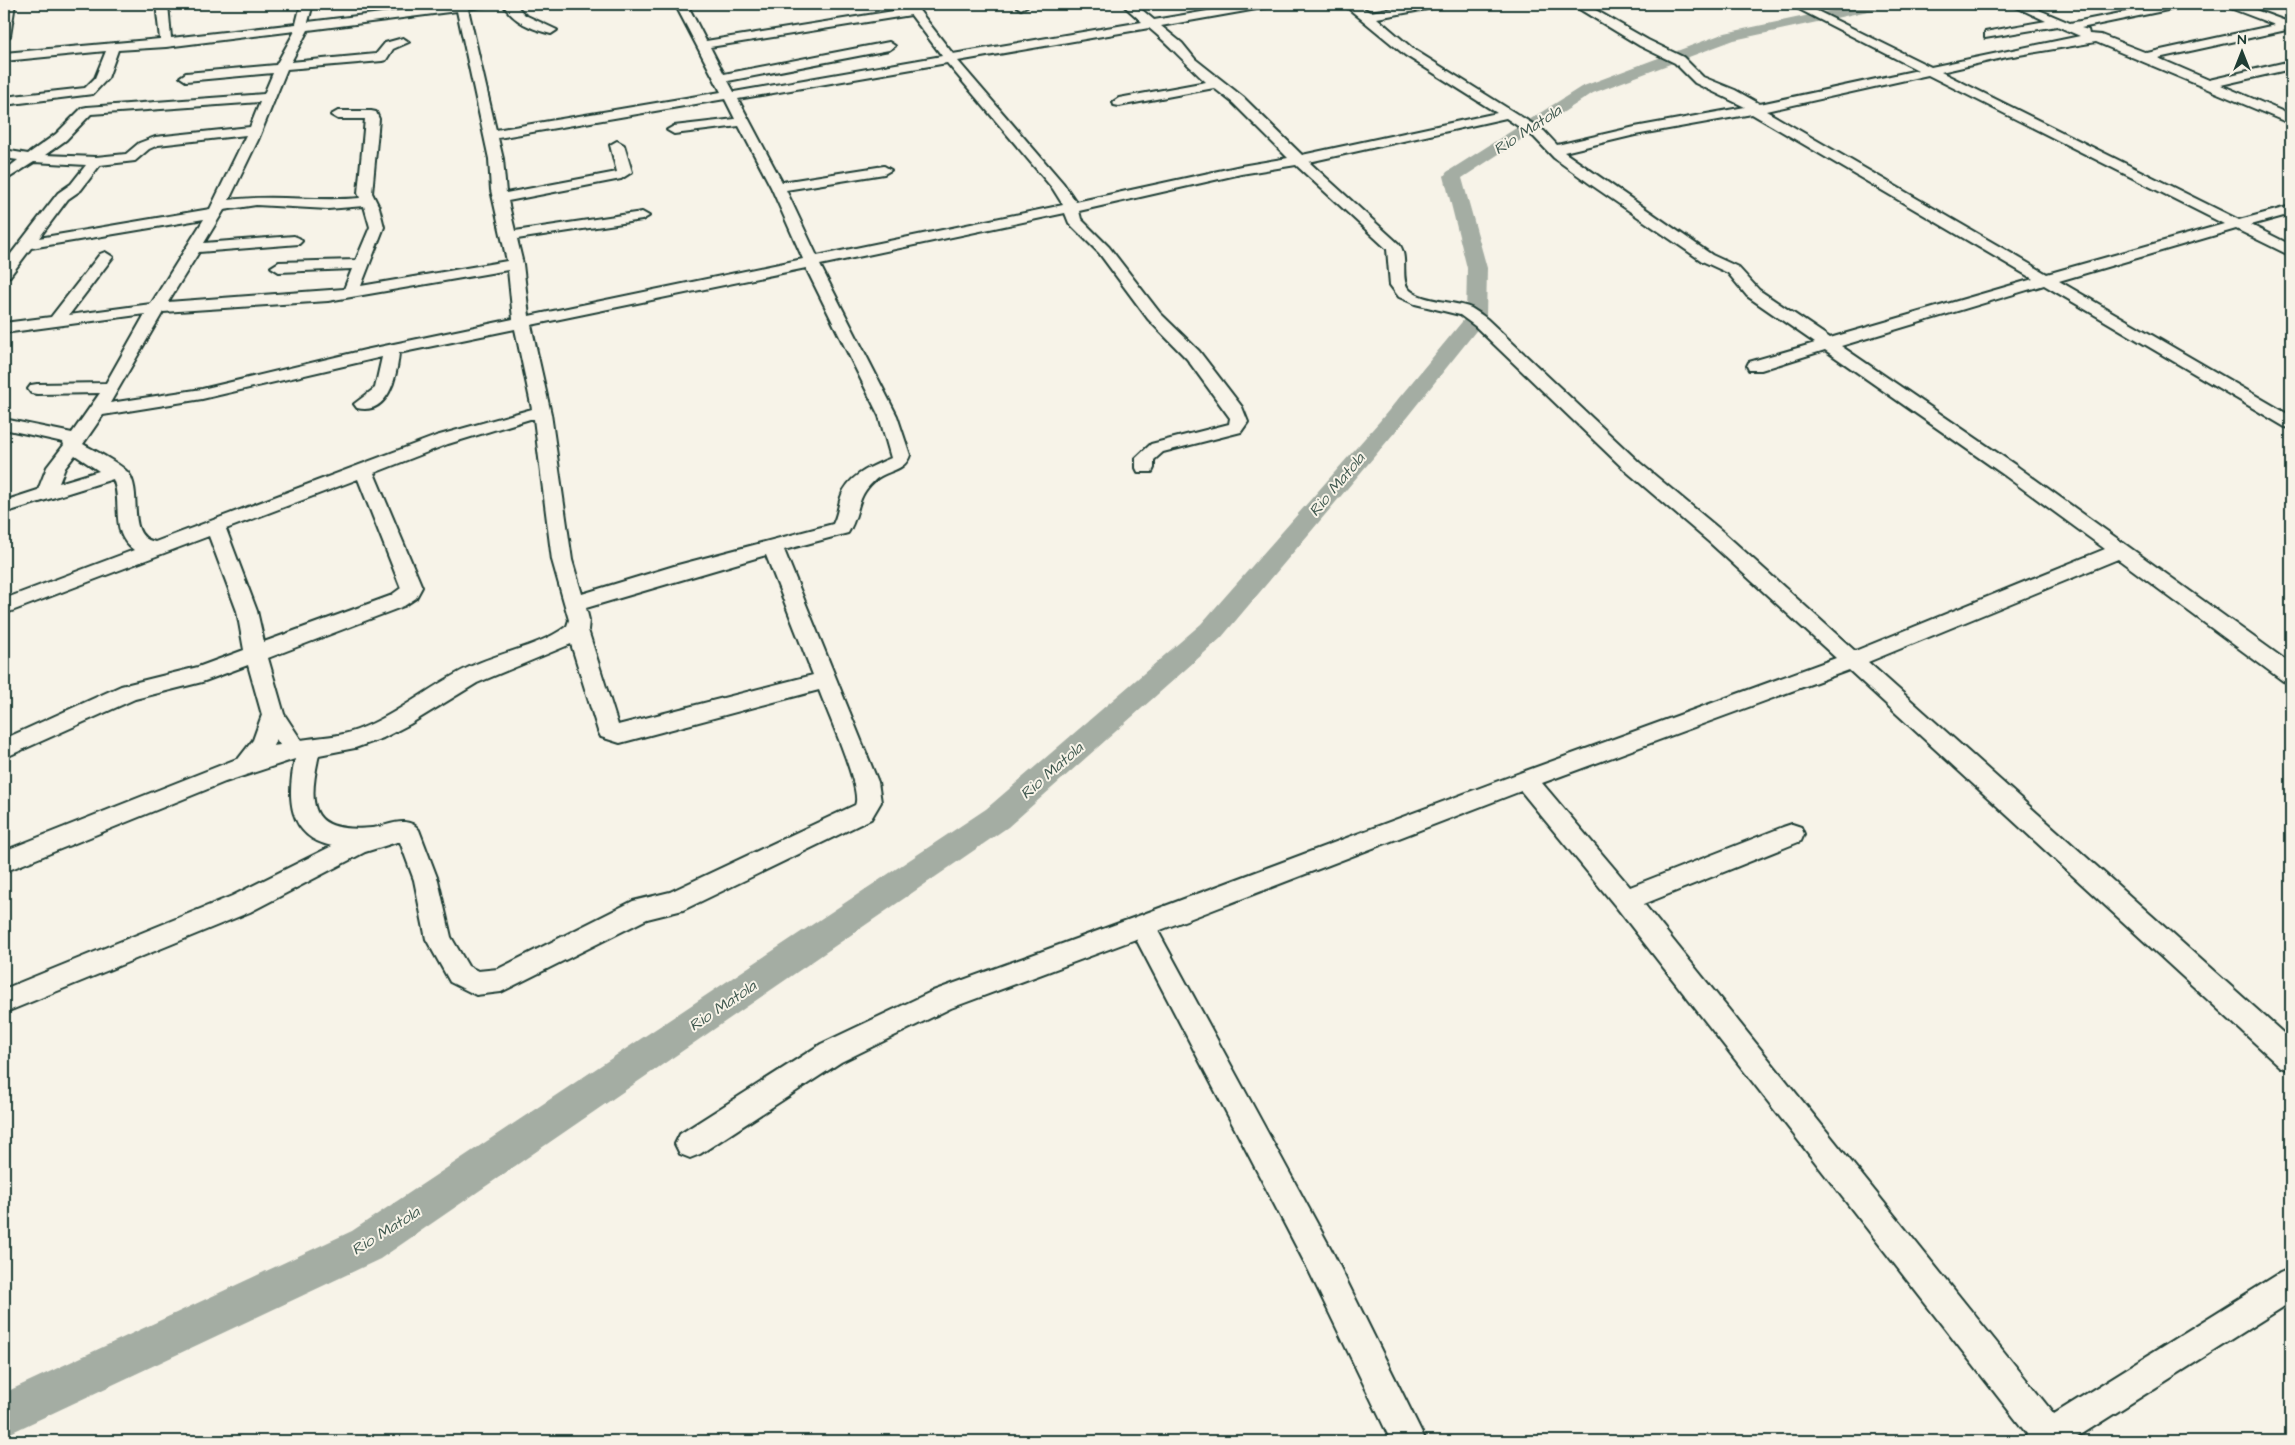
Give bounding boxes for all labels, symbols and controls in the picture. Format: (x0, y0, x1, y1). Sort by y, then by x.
north arrow (2218, 28, 2268, 78)
text: N (2238, 30, 2247, 50)
water label: Rio Matola (1489, 99, 1566, 160)
water label: Rio Matola (1304, 448, 1370, 521)
water label: Rio Matola (1015, 737, 1088, 804)
water label: Rio Matola (685, 975, 761, 1036)
water label: Rio Matola (347, 1201, 425, 1261)

